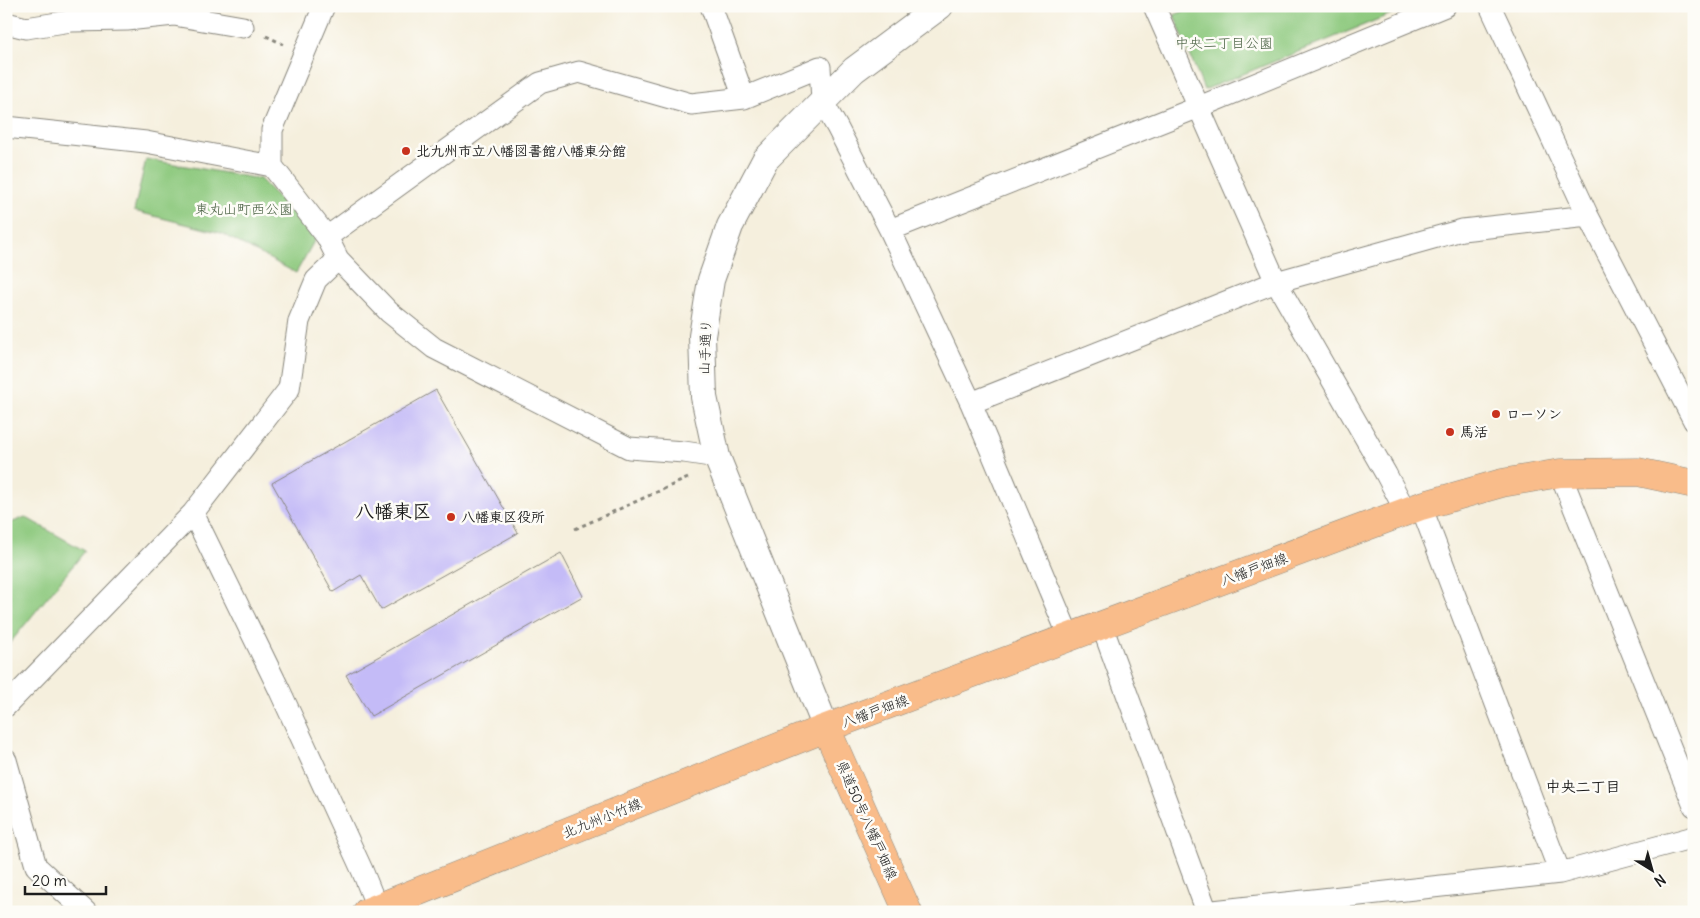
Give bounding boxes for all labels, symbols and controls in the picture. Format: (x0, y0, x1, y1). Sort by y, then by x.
park label: 中央二丁目公園 (1175, 34, 1273, 52)
place label: 北九州市立八幡図書館八幡東分館 (416, 142, 626, 160)
marker: 北九州市立八幡図書館八幡東分館 (400, 145, 412, 157)
park label: 東丸山町西公園 (195, 200, 293, 218)
street label: 山手通り (695, 319, 715, 375)
place label: ローソン (1506, 405, 1562, 423)
marker: ローソン (1490, 408, 1502, 420)
place label: 馬活 (1460, 423, 1488, 441)
marker: 馬活 (1444, 426, 1456, 438)
district label: 八幡東区 (355, 499, 431, 523)
place label: 八幡東区役所 (461, 508, 545, 526)
marker: 八幡東区役所 (445, 511, 457, 523)
street label: 八幡戸畑線 (1218, 549, 1290, 589)
street label: 八幡戸畑線 (839, 691, 911, 731)
street label: 県道50号八幡戸畑線 (832, 757, 902, 883)
district label: 中央二丁目 (1545, 777, 1621, 796)
street label: 北九州小竹線 (560, 794, 644, 842)
north arrow (1628, 846, 1678, 896)
scale bar (25, 863, 106, 895)
text: N (1651, 870, 1669, 890)
text: 20 m (32, 871, 67, 890)

